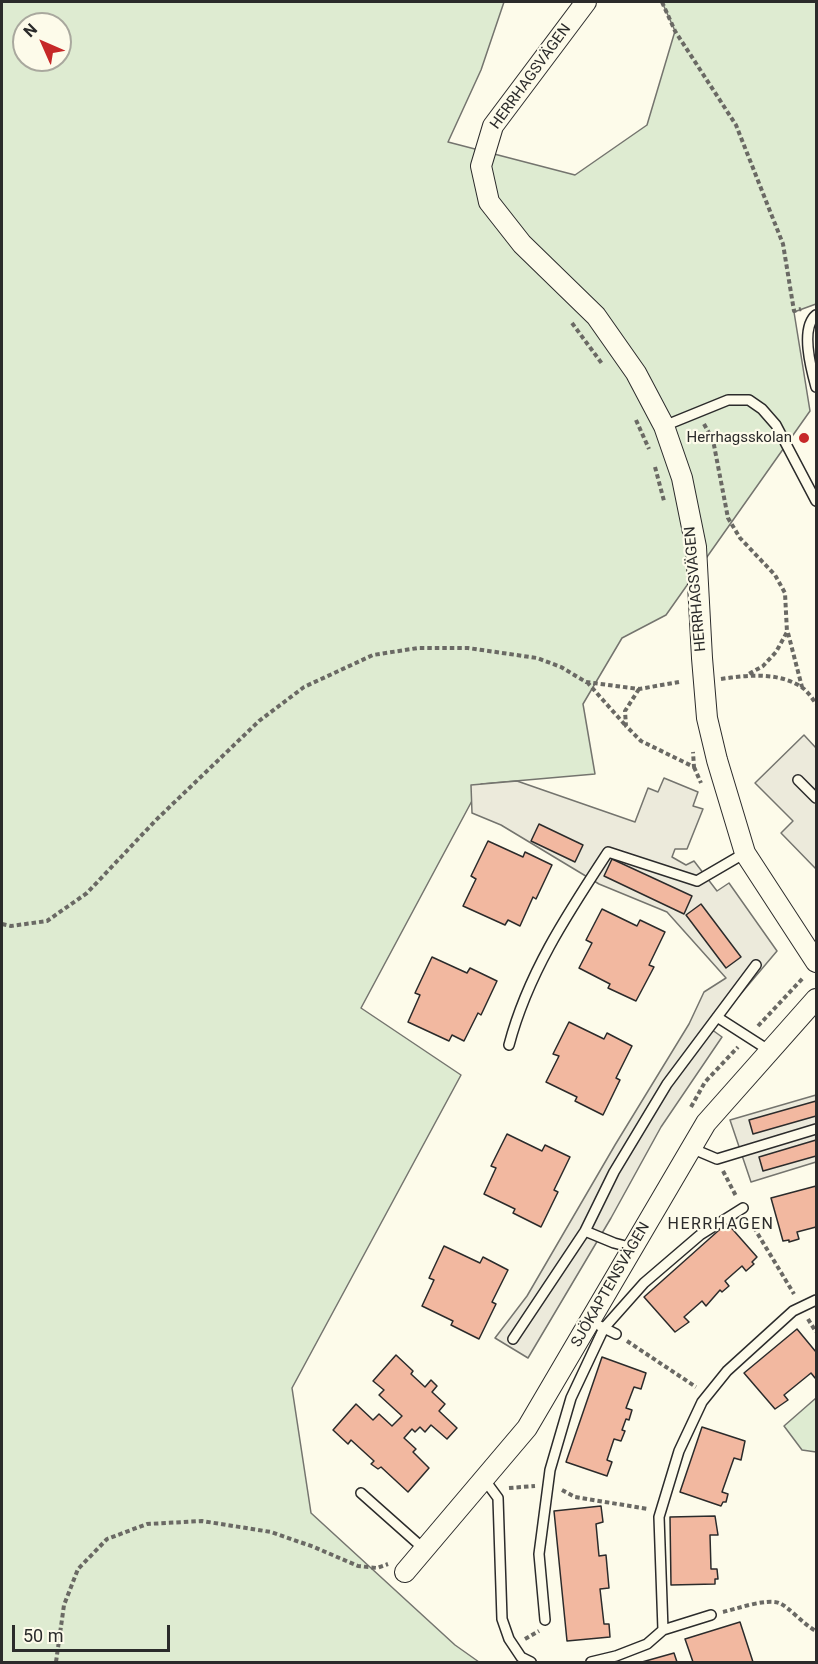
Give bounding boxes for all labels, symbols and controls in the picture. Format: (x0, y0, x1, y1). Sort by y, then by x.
north arrow (12, 12, 72, 72)
text: N (20, 20, 41, 41)
street label: HERRHAGSVÄGEN (487, 21, 575, 133)
place label: Herrhagsskolan (687, 429, 792, 447)
marker: Herrhagsskolan (797, 431, 811, 445)
street label: HERRHAGSVÄGEN (682, 526, 710, 652)
district label: HERRHAGEN (667, 1215, 775, 1235)
street label: SJÖKAPTENSVÄGEN (568, 1219, 654, 1351)
scale bar (15, 1613, 172, 1651)
text: 50 m (23, 1625, 63, 1646)

